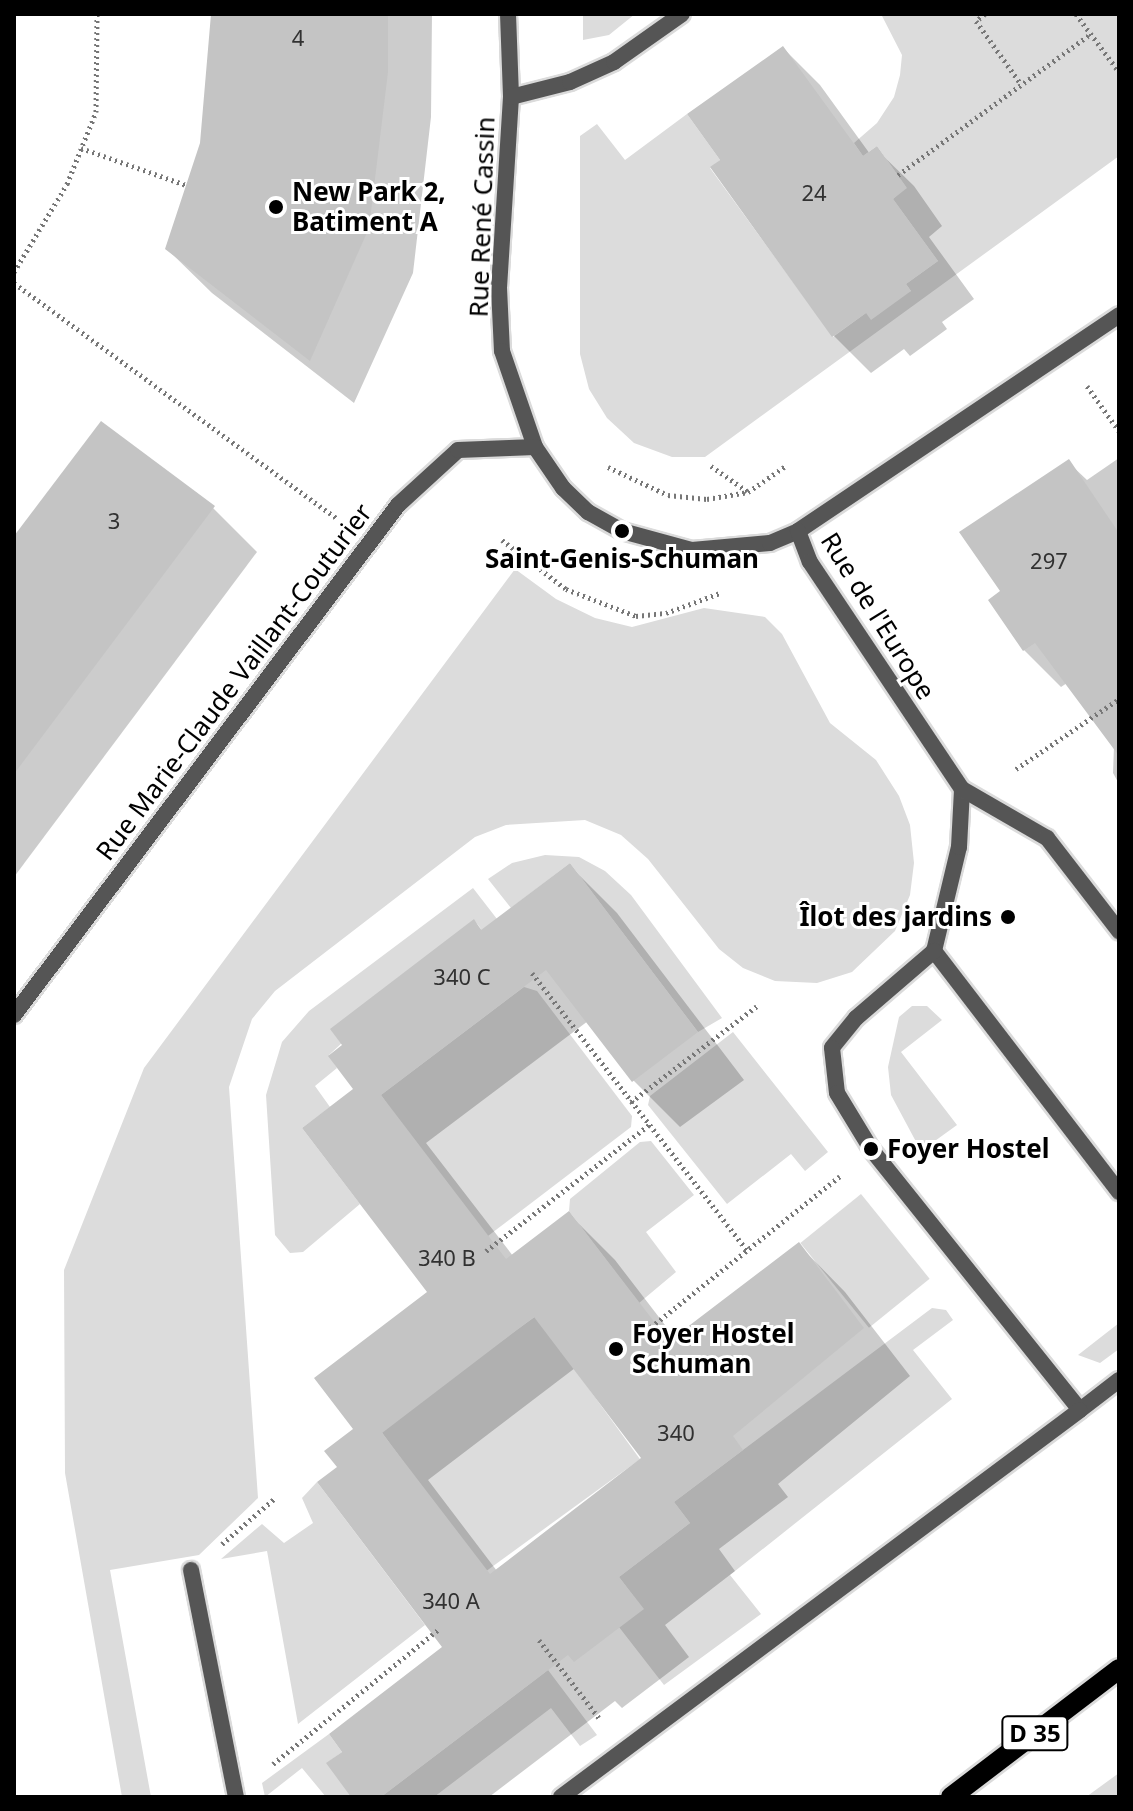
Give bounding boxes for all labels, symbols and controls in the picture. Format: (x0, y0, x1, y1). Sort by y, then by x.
house number: 4 (292, 25, 304, 51)
street label: Rue René Cassin (463, 116, 501, 318)
place label: New Park 2, Batiment A (292, 176, 446, 238)
house number: 24 (801, 180, 827, 206)
marker: New Park 2, Batiment A (267, 198, 285, 216)
street label: Rue Marie-Claude Vaillant-Couturier (90, 498, 378, 866)
house number: 3 (108, 508, 120, 534)
marker: Saint-Genis-Schuman (613, 522, 631, 540)
street label: Rue de l'Europe (814, 527, 942, 705)
place label: Saint-Genis-Schuman (485, 543, 759, 575)
house number: 297 (1030, 548, 1068, 574)
place label: Îlot des jardins (799, 901, 992, 933)
marker: Îlot des jardins (999, 908, 1017, 926)
house number: 340 C (433, 964, 491, 990)
place label: Foyer Hostel (887, 1133, 1049, 1165)
marker: Foyer Hostel (862, 1140, 880, 1158)
house number: 340 B (418, 1245, 476, 1271)
place label: Foyer Hostel Schuman (632, 1318, 794, 1380)
marker: Foyer Hostel Schuman (607, 1340, 625, 1358)
house number: 340 (657, 1420, 695, 1446)
house number: 340 A (422, 1588, 480, 1614)
road number: D 35 (1001, 1713, 1069, 1753)

